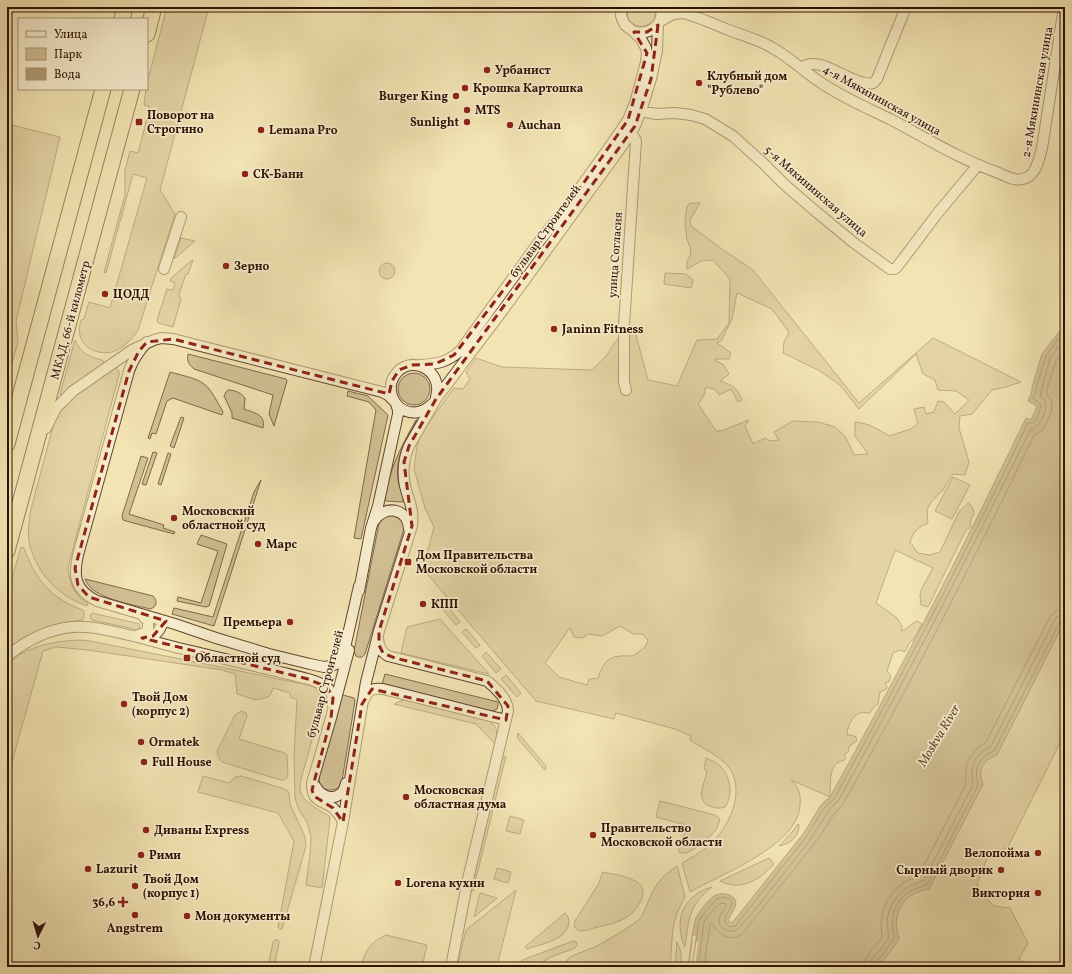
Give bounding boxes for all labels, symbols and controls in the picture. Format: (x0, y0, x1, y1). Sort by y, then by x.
legend (18, 18, 148, 90)
street label: 2-я Мякининская улица (1019, 25, 1057, 159)
text: Улица (54, 27, 87, 43)
text: Парк (54, 47, 82, 63)
street label: 4-я Мякининская улица (820, 62, 944, 140)
place label: Урбанист (495, 63, 551, 79)
marker: Урбанист (482, 65, 492, 75)
text: Вода (54, 67, 81, 83)
place label: Клубный дом "Рублево" (707, 69, 787, 99)
marker: Клубный дом "Рублево" (694, 78, 704, 88)
place label: Крошка Картошка (473, 81, 584, 97)
marker: Крошка Картошка (460, 83, 470, 93)
place label: Burger King (379, 89, 448, 105)
marker: Burger King (451, 91, 461, 101)
place label: MTS (475, 103, 501, 119)
marker: MTS (462, 105, 472, 115)
place label: Поворот на Строгино (147, 108, 215, 138)
place label: Sunlight (410, 115, 459, 131)
marker: Поворот на Строгино (134, 117, 144, 127)
marker: Sunlight (462, 117, 472, 127)
place label: Auchan (518, 118, 561, 134)
marker: Auchan (505, 120, 515, 130)
place label: Lemana Pro (269, 123, 338, 139)
marker: Lemana Pro (256, 125, 266, 135)
street label: 5-я Мякининская улица (760, 142, 870, 241)
place label: СК-Бани (253, 167, 304, 183)
marker: СК-Бани (240, 169, 250, 179)
street label: бульвар Строителей (507, 182, 585, 281)
street label: улица Согласия (605, 211, 627, 299)
street label: МКАД, 66-й километр (47, 259, 95, 381)
place label: Зерно (234, 259, 269, 275)
marker: Зерно (221, 261, 231, 271)
place label: ЦОДД (113, 287, 150, 303)
marker: ЦОДД (100, 289, 110, 299)
place label: Janinn Fitness (561, 322, 644, 338)
marker: Janinn Fitness (549, 324, 559, 334)
place label: Московский областной суд (182, 504, 266, 534)
marker: Московский областной суд (169, 513, 179, 523)
place label: Марс (266, 537, 298, 553)
marker: Марс (253, 539, 263, 549)
place label: Дом Правительства Московской области (416, 548, 537, 578)
marker: Дом Правительства Московской области (403, 557, 413, 567)
place label: КПП (431, 597, 458, 613)
marker: КПП (418, 599, 428, 609)
place label: Премьера (223, 615, 282, 631)
marker: Премьера (285, 617, 295, 627)
street label: бульвар Строителей (304, 629, 348, 740)
place label: Областной суд (195, 651, 281, 667)
marker: Областной суд (182, 653, 192, 663)
place label: Твой Дом (корпус 2) (132, 690, 190, 720)
marker: Твой Дом (корпус 2) (119, 699, 129, 709)
water label: Moskva River (914, 702, 965, 771)
place label: Ormatek (149, 735, 200, 751)
marker: Ormatek (136, 737, 146, 747)
place label: Full House (152, 755, 212, 771)
marker: Full House (139, 757, 149, 767)
place label: Московская областная дума (414, 783, 507, 813)
marker: Московская областная дума (401, 792, 411, 802)
place label: Правительство Московской области (601, 821, 722, 851)
place label: Диваны Express (154, 823, 250, 839)
marker: Диваны Express (141, 825, 151, 835)
marker: Правительство Московской области (588, 830, 598, 840)
place label: Велопойма (964, 846, 1030, 862)
place label: Рими (149, 848, 181, 864)
marker: Велопойма (1033, 848, 1043, 858)
marker: Рими (136, 850, 146, 860)
place label: Lazurit (96, 862, 138, 878)
place label: Сырный дворик (896, 863, 993, 879)
marker: Lazurit (83, 864, 93, 874)
marker: Сырный дворик (996, 865, 1006, 875)
place label: Твой Дом (корпус 1) (143, 872, 199, 902)
place label: Lorena кухни (406, 876, 485, 892)
marker: Lorena кухни (393, 878, 403, 888)
marker: Твой Дом (корпус 1) (130, 881, 140, 891)
place label: Виктория (972, 886, 1030, 902)
marker: Виктория (1033, 888, 1043, 898)
place label: 36,6 (92, 895, 115, 911)
marker: 36,6 (118, 897, 128, 907)
place label: Мои документы (195, 909, 290, 925)
marker: Angstrem (130, 910, 140, 920)
marker: Мои документы (182, 911, 192, 921)
north arrow (18, 916, 58, 956)
place label: Angstrem (107, 921, 164, 937)
text: С (33, 937, 41, 952)

